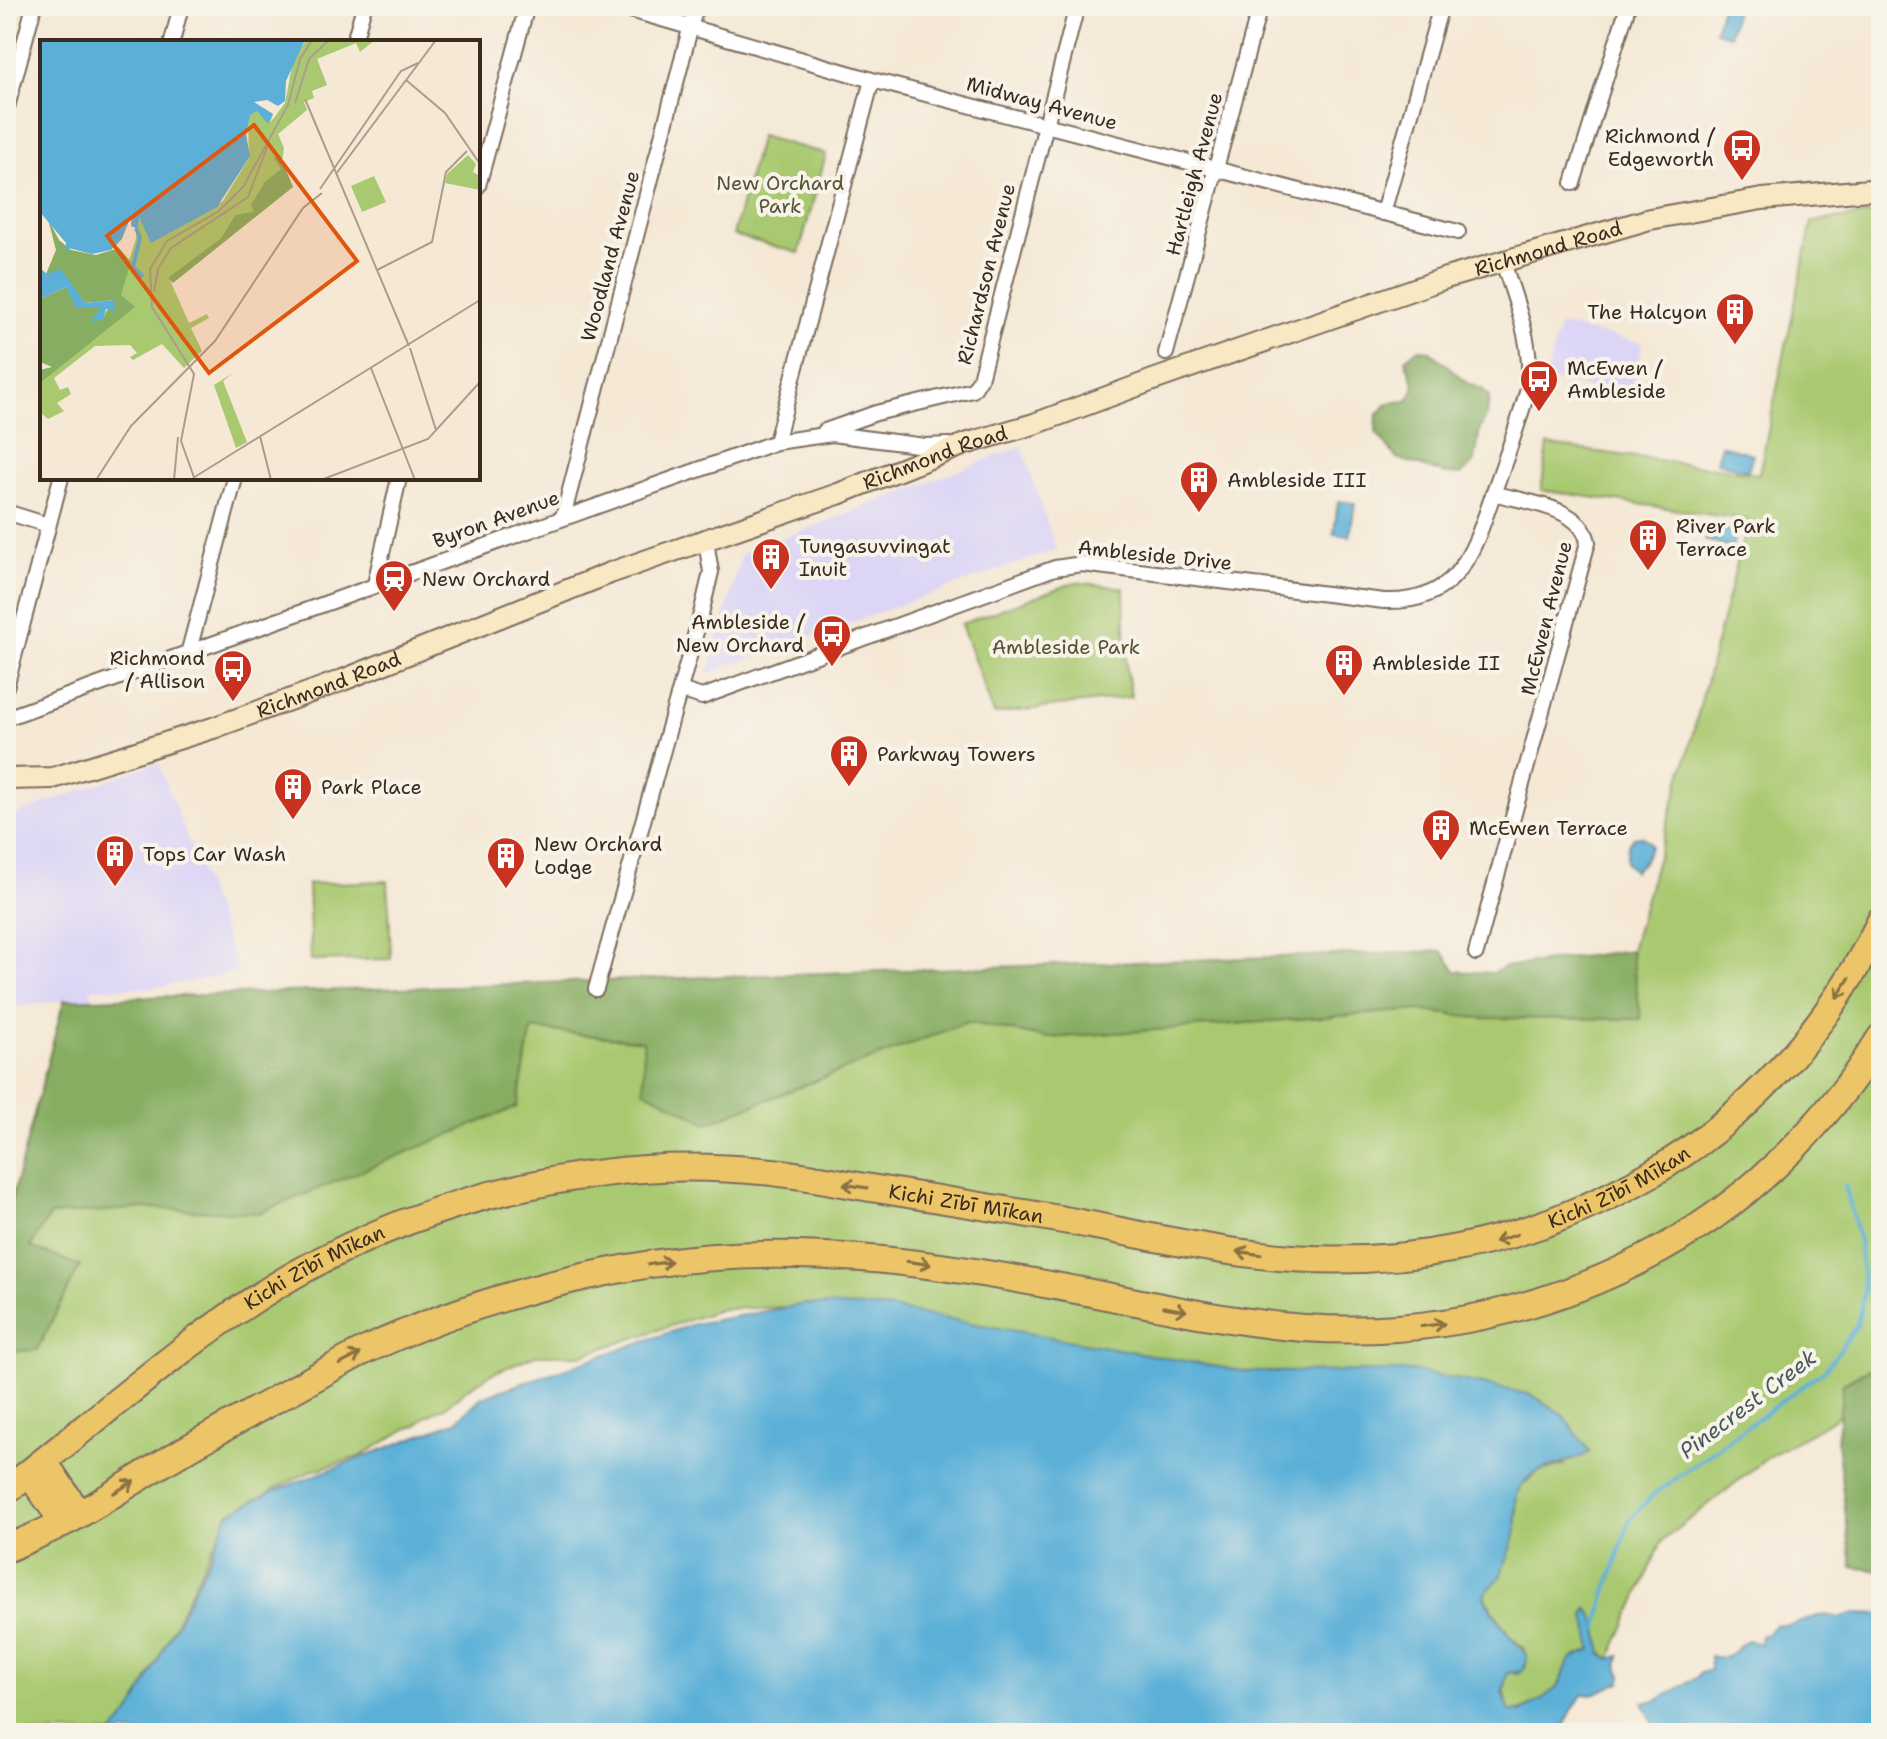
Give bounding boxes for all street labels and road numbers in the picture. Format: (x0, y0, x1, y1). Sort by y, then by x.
street label: Midway Avenue (964, 70, 1120, 136)
street label: Hartleigh Avenue (1160, 89, 1228, 259)
street label: Woodland Avenue (575, 168, 645, 344)
street label: Richardson Avenue (951, 181, 1021, 367)
street label: Richmond Road (1471, 215, 1625, 282)
street label: Richmond Road (859, 419, 1011, 496)
street label: Byron Avenue (429, 484, 563, 554)
street label: Ambleside Drive (1077, 534, 1233, 576)
street label: McEwen Avenue (1514, 538, 1578, 698)
street label: Richmond Road (253, 645, 405, 724)
street label: Kichi Zībī Mīkan (1544, 1140, 1695, 1234)
street label: Kichi Zībī Mīkan (887, 1178, 1046, 1229)
street label: Kichi Zībī Mīkan (239, 1219, 389, 1316)

